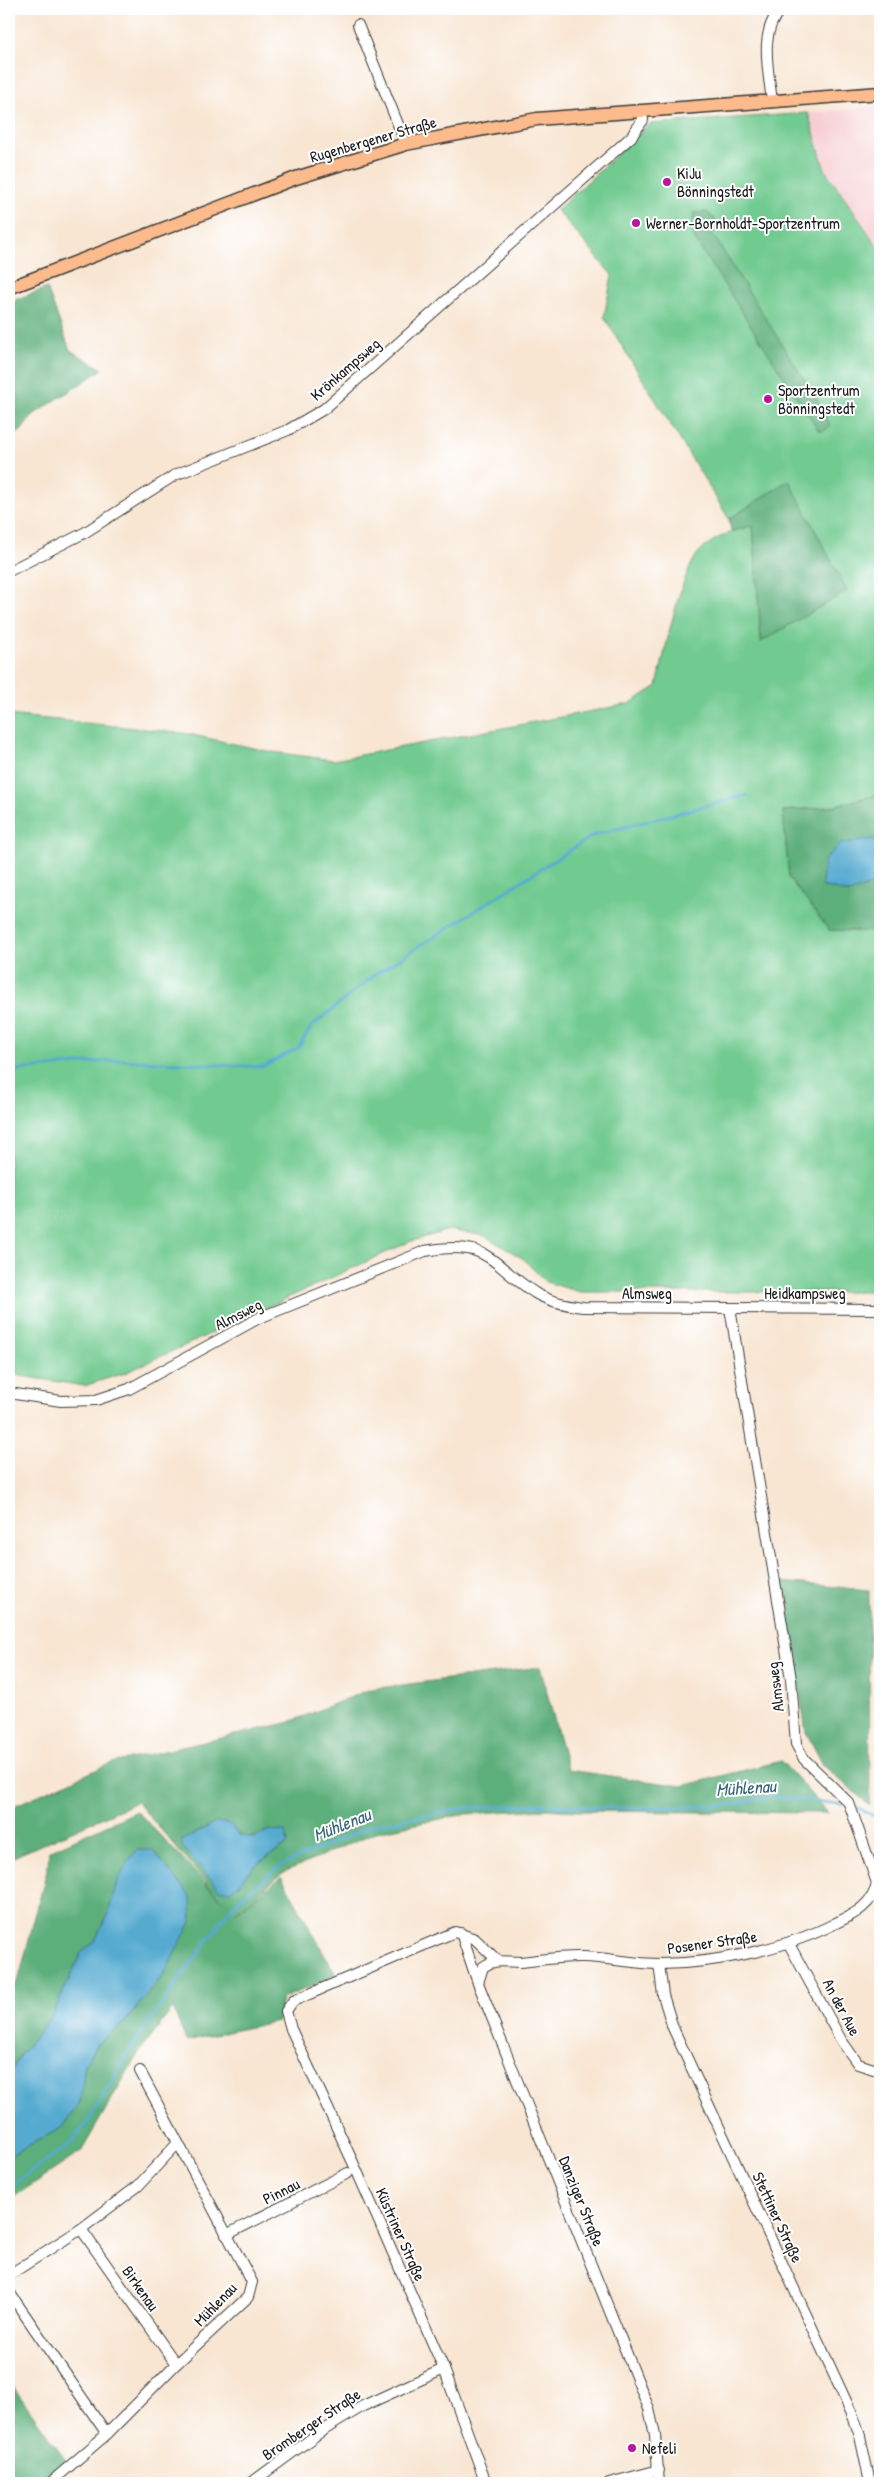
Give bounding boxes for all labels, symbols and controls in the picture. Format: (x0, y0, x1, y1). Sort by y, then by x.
street label: Rugenbergener Straße (307, 110, 439, 168)
place label: KiJu Bönningstedt (677, 162, 754, 202)
marker: KiJu Bönningstedt (661, 176, 673, 188)
place label: Werner-Bornholdt-Sportzentrum (646, 212, 840, 234)
marker: Werner-Bornholdt-Sportzentrum (630, 217, 642, 229)
street label: Krönkampsweg (305, 333, 385, 405)
place label: Sportzentrum Bönningstedt (778, 379, 860, 419)
marker: Sportzentrum Bönningstedt (762, 393, 774, 405)
street label: Almsweg (622, 1282, 672, 1304)
street label: Heidkampsweg (764, 1282, 846, 1304)
street label: Almsweg (211, 1293, 265, 1335)
street label: Almsweg (761, 1661, 789, 1713)
water label: Mühlenau (715, 1773, 778, 1802)
water label: Mühlenau (309, 1801, 376, 1847)
street label: Posener Straße (666, 1925, 759, 1959)
street label: An der Aue (818, 1975, 867, 2040)
street label: Danziger Straße (554, 2153, 610, 2250)
street label: Stettiner Straße (747, 2168, 809, 2266)
street label: Pinnau (259, 2172, 304, 2210)
street label: Küstriner Straße (371, 2184, 432, 2285)
street label: Birkenau (117, 2261, 165, 2316)
street label: Mühlenau (189, 2277, 242, 2331)
street label: Bromberger Straße (258, 2383, 365, 2465)
place label: Nefeli (642, 2437, 677, 2459)
marker: Nefeli (626, 2442, 638, 2454)

